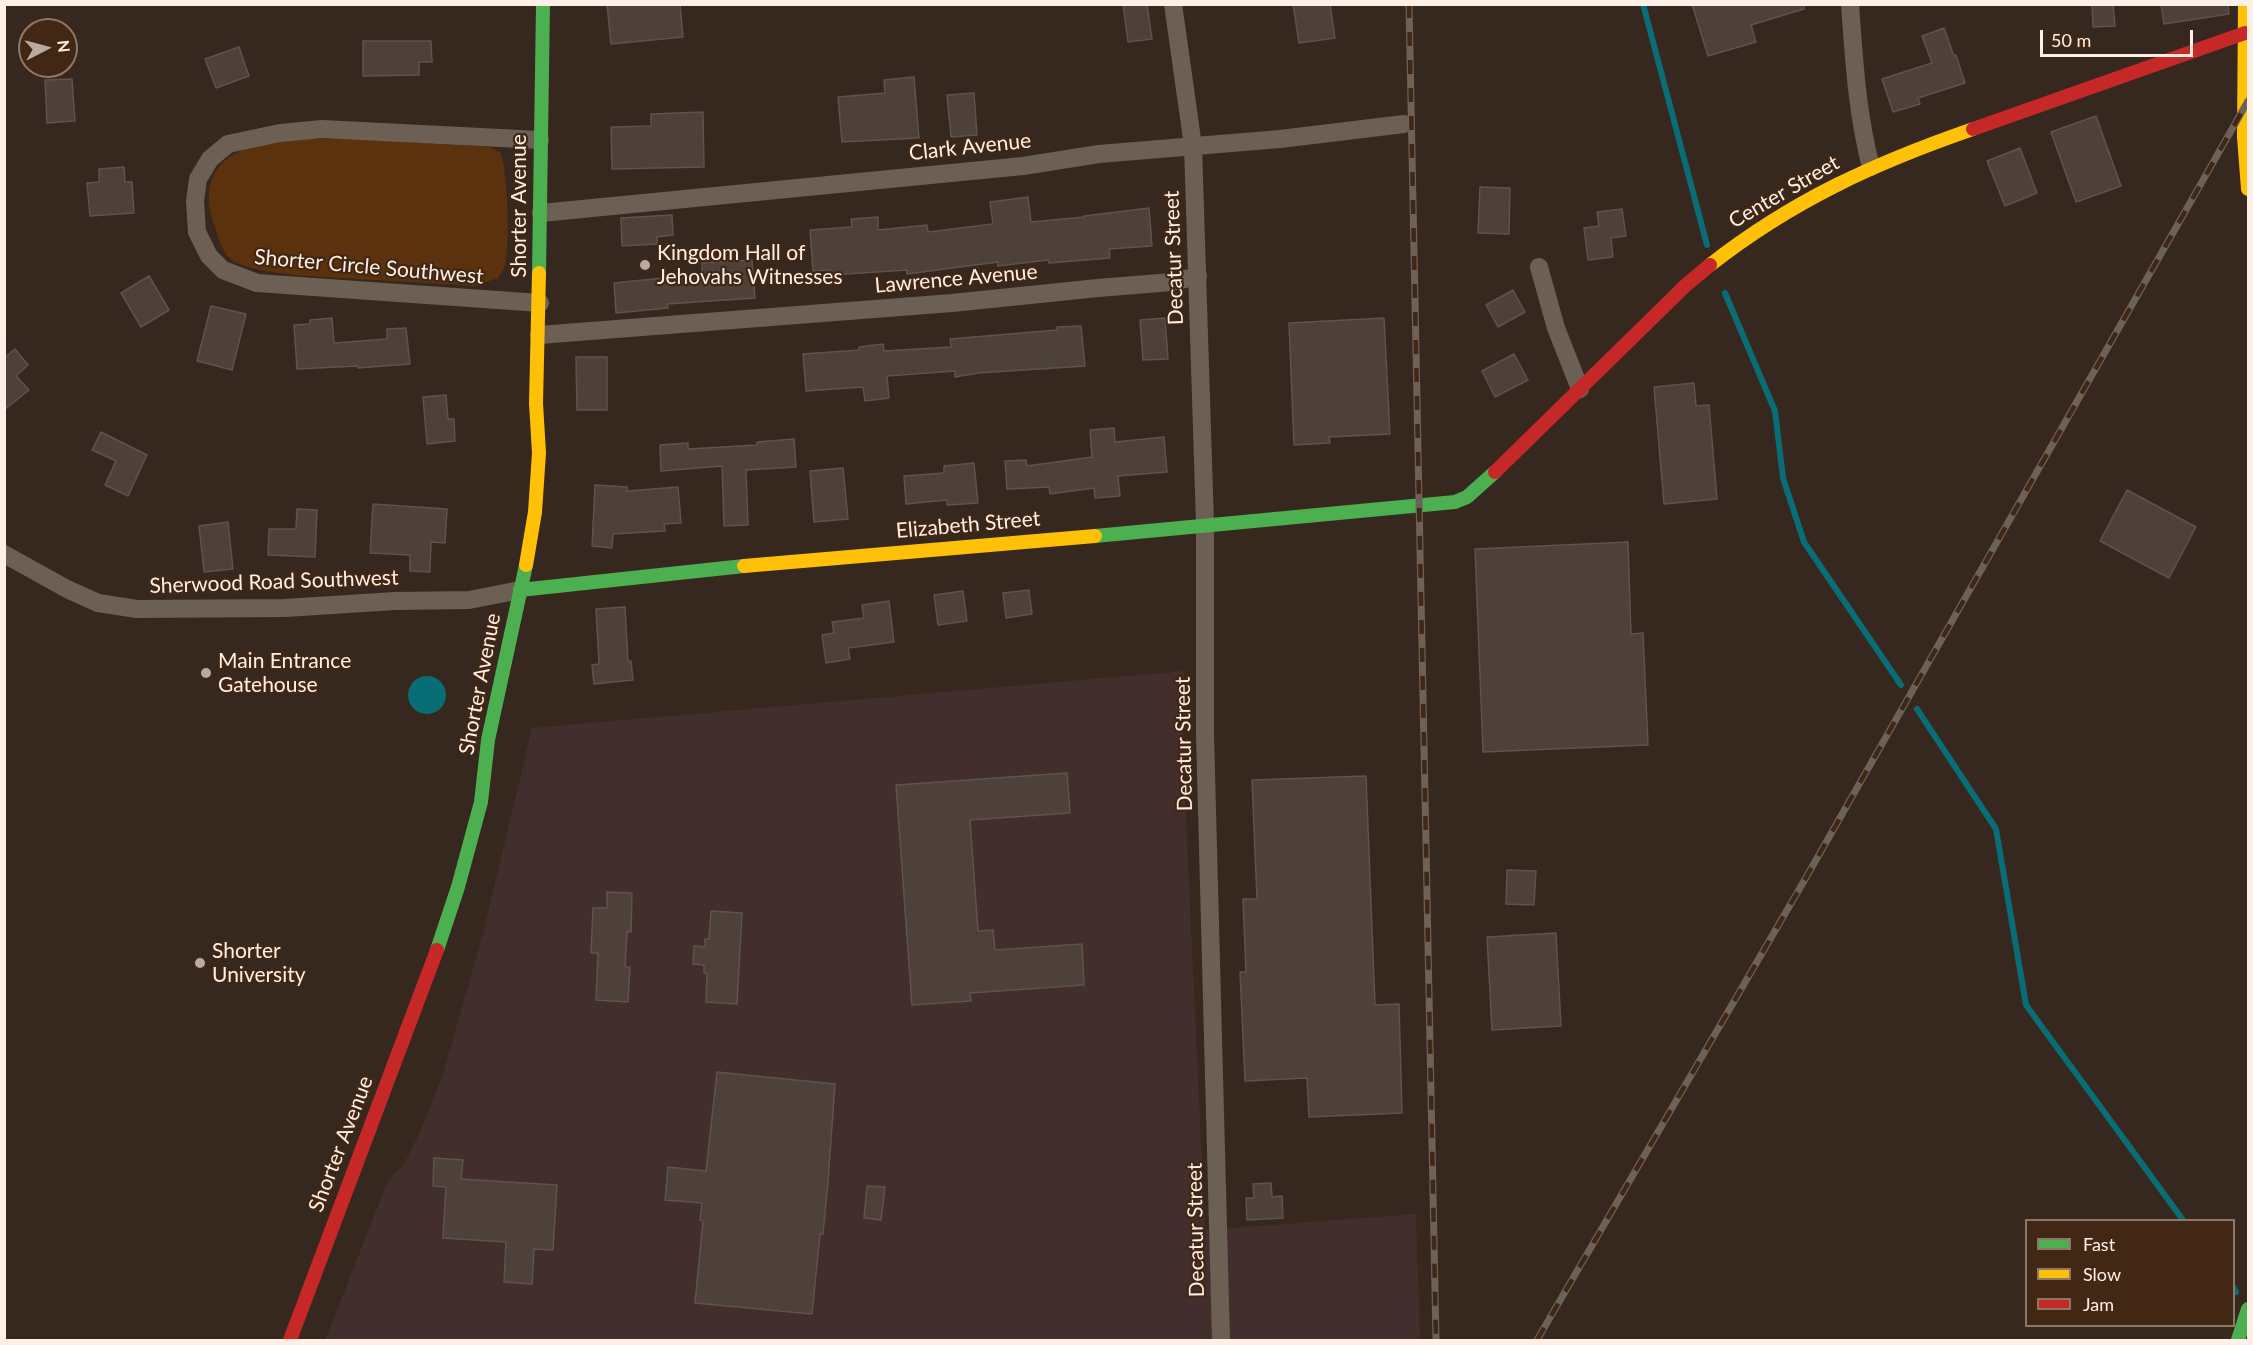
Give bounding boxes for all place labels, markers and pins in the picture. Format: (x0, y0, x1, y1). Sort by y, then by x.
place label: Kingdom Hall of Jehovahs Witnesses (657, 240, 843, 290)
marker: Kingdom Hall of Jehovahs Witnesses (638, 258, 652, 272)
place label: Main Entrance Gatehouse (218, 648, 351, 698)
marker: Main Entrance Gatehouse (199, 666, 213, 680)
place label: Shorter University (212, 938, 306, 988)
marker: Shorter University (193, 956, 207, 970)

